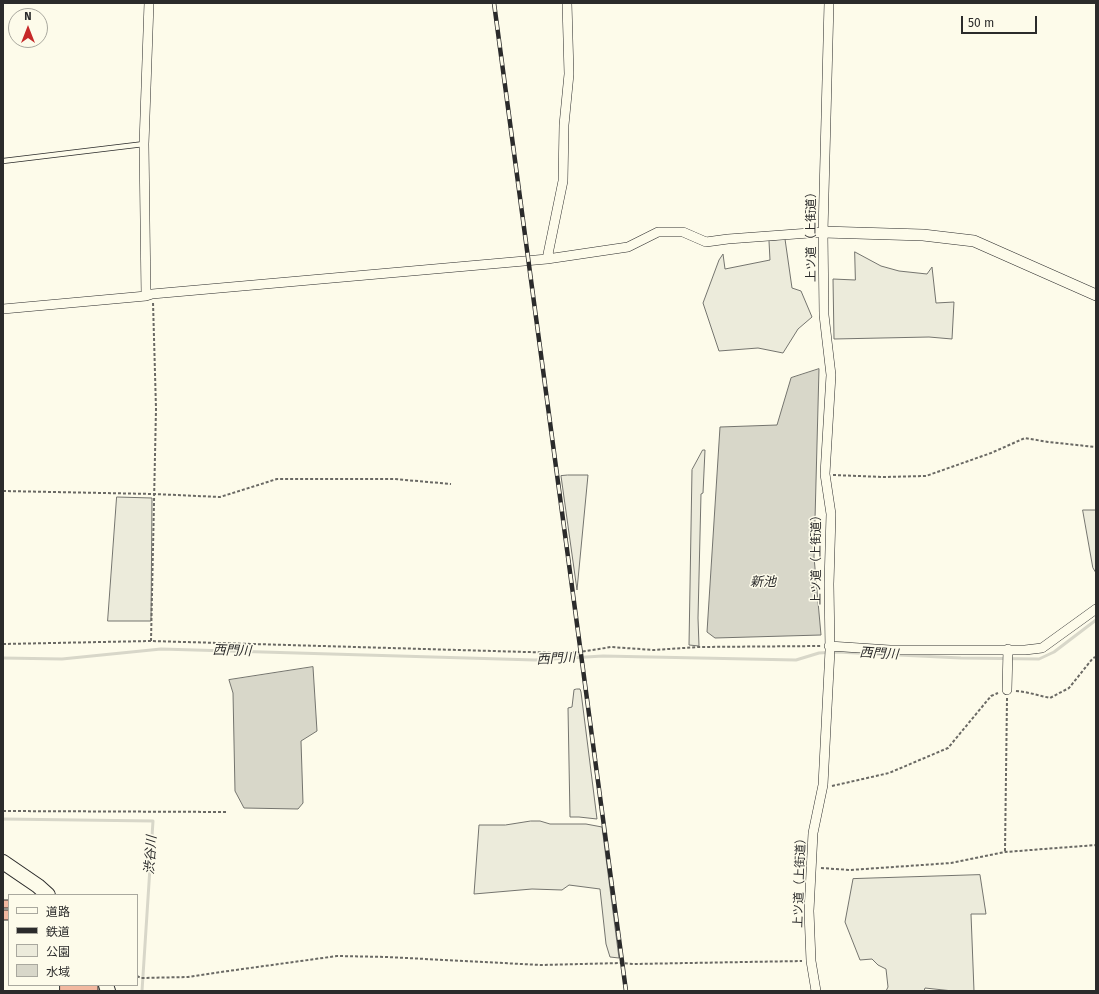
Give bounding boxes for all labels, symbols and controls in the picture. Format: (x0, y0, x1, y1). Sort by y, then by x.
north arrow (8, 8, 48, 48)
scale bar (963, 8, 1039, 34)
text: N (24, 10, 32, 23)
text: 50 m (968, 16, 994, 30)
street label: 上ツ道（上街道） (805, 186, 819, 282)
street label: 上ツ道（上街道） (810, 509, 824, 605)
water label: 新池 (750, 574, 776, 590)
water label: 西門川 (212, 643, 252, 659)
water label: 西門川 (859, 645, 899, 663)
water label: 西門川 (536, 650, 576, 668)
street label: 上ツ道（上街道） (791, 832, 809, 928)
water label: 渋谷川 (142, 835, 160, 875)
legend (8, 894, 138, 986)
text: 道路 (46, 905, 70, 919)
text: 鉄道 (46, 925, 70, 939)
text: 公園 (46, 945, 70, 959)
text: 水域 (46, 965, 70, 979)

